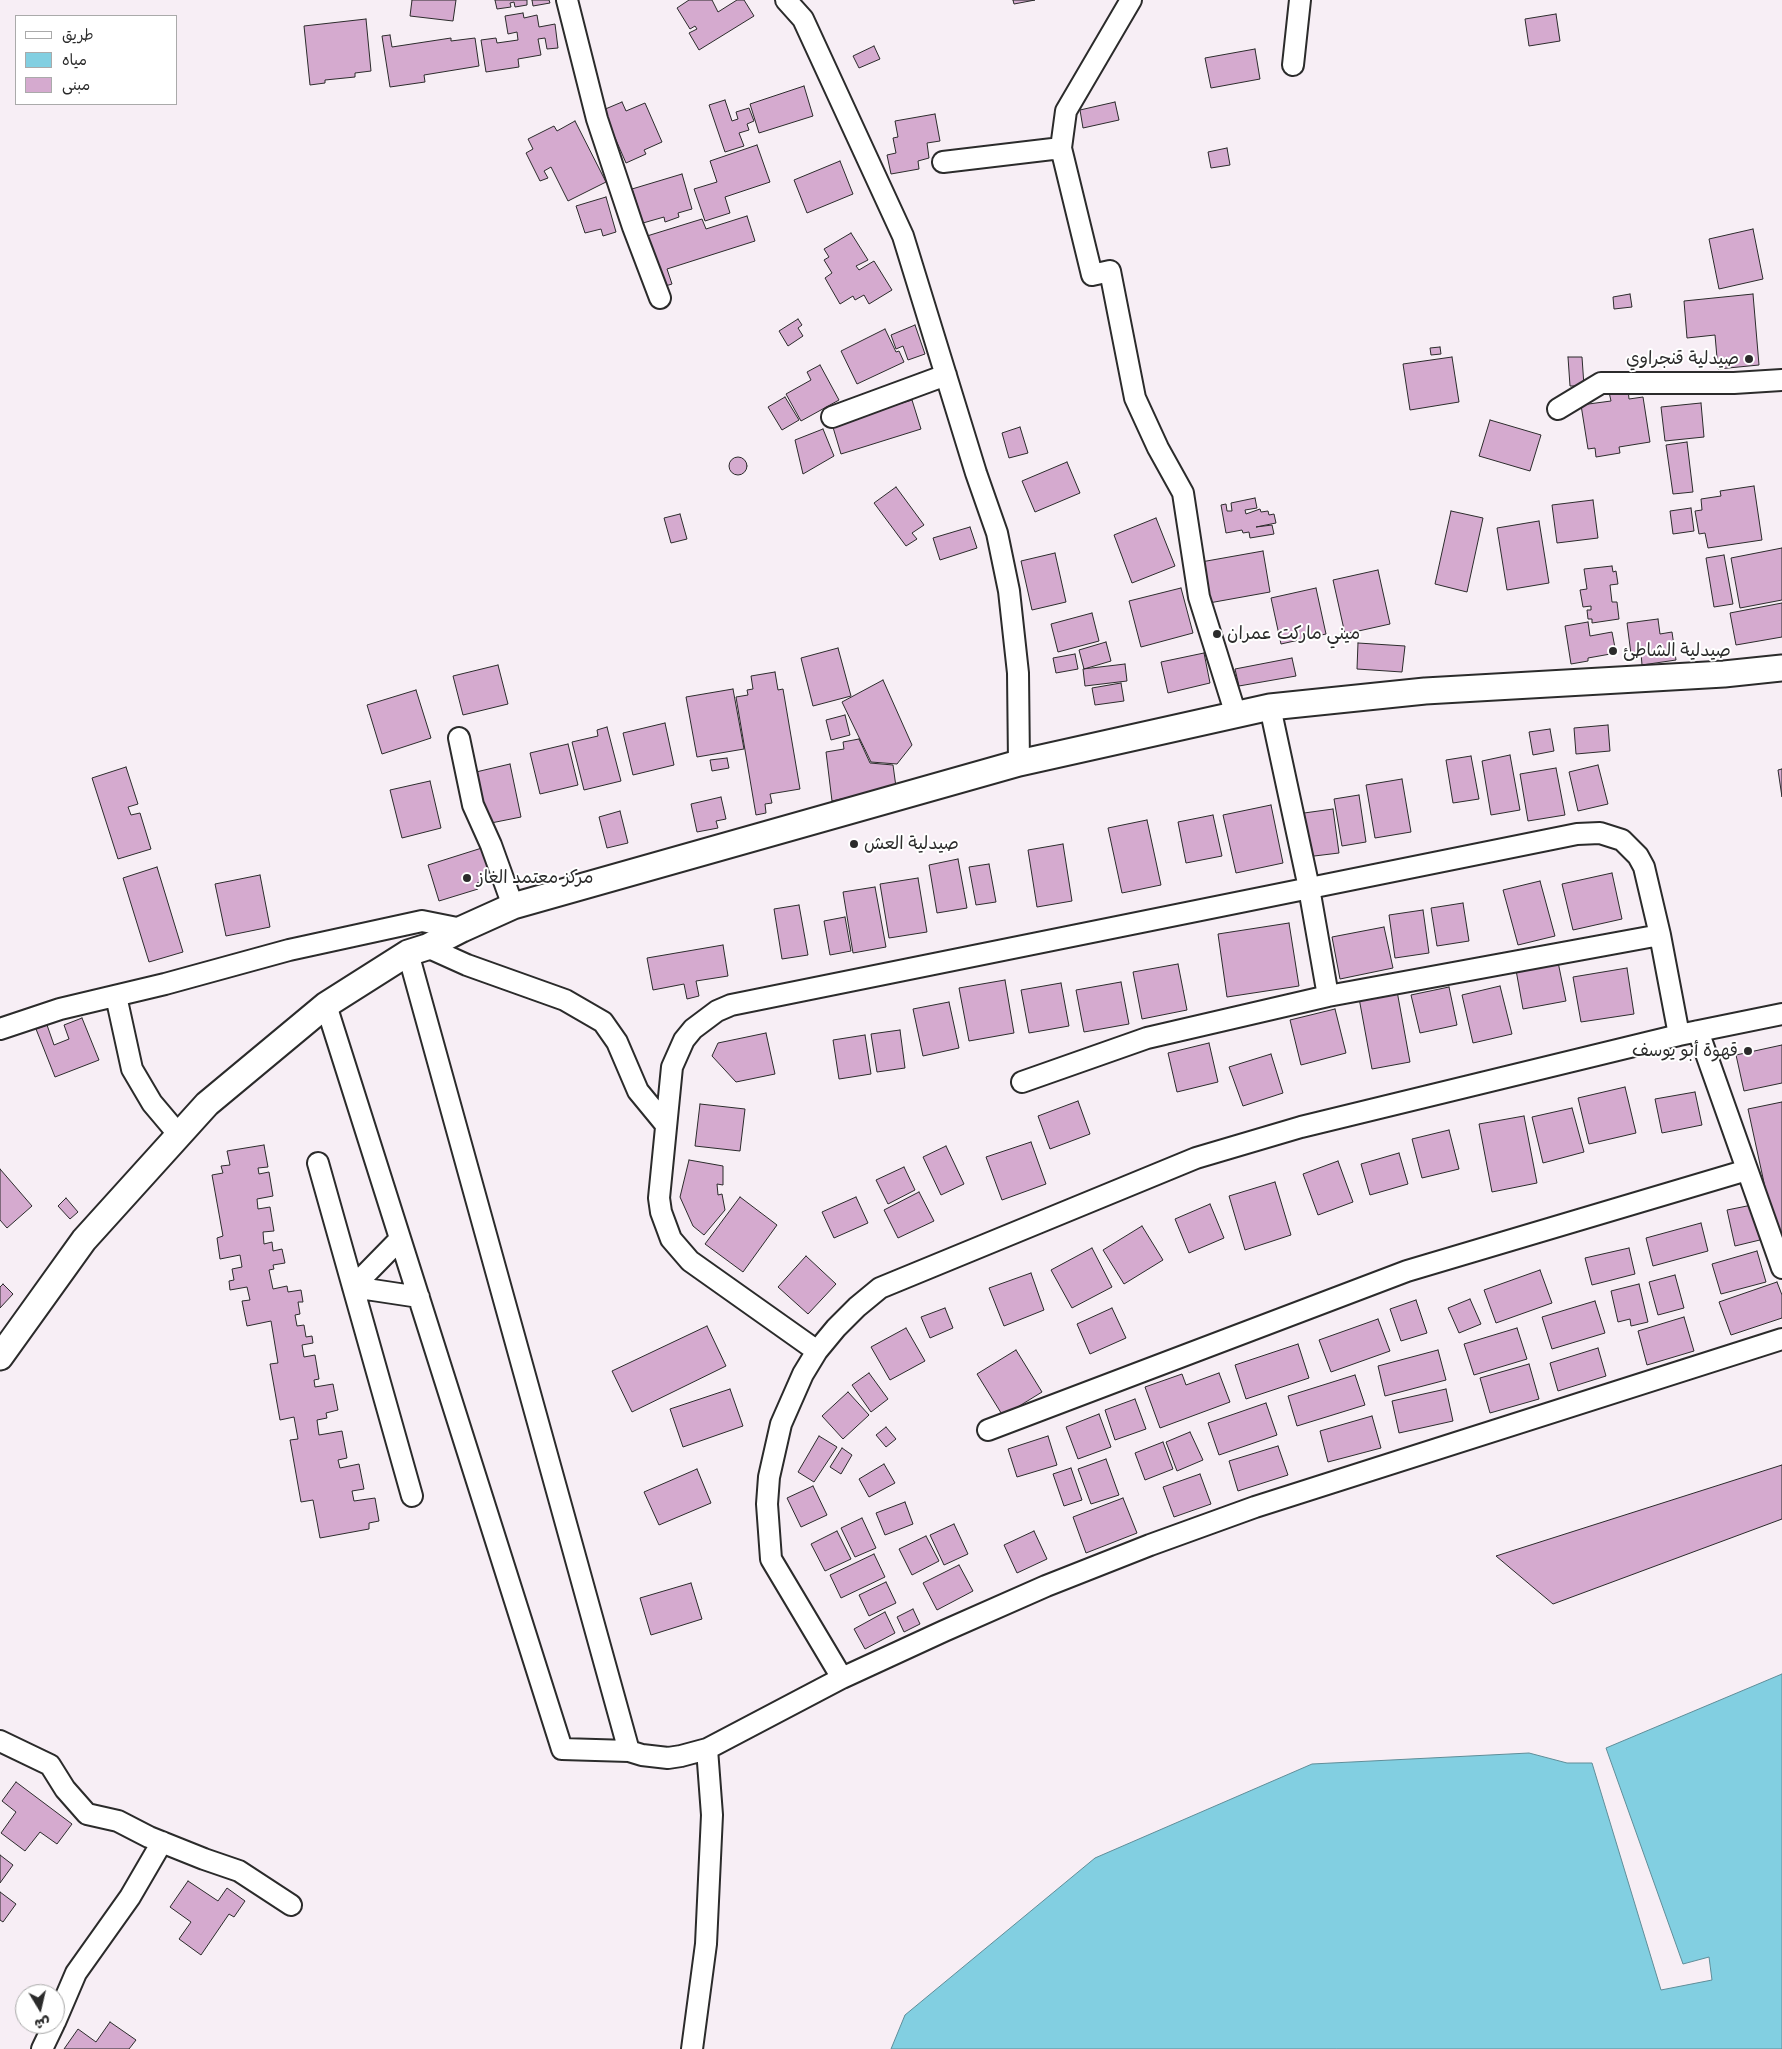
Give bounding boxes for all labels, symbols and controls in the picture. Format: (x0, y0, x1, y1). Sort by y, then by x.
legend (15, 15, 178, 105)
text: طريق (62, 22, 94, 48)
text: مياه (62, 47, 87, 73)
text: مبنى (62, 72, 90, 98)
place label: صيدلية قنجراوي (1626, 348, 1739, 370)
marker: صيدلية قنجراوي (1743, 353, 1755, 365)
place label: ميني ماركت عمران (1227, 623, 1360, 645)
marker: ميني ماركت عمران (1211, 628, 1223, 640)
place label: صيدلية الشاطئ (1623, 640, 1731, 662)
marker: صيدلية الشاطئ (1607, 645, 1619, 657)
place label: صيدلية العش (864, 833, 959, 855)
marker: صيدلية العش (848, 838, 860, 850)
place label: مركز معتمد الغاز (477, 867, 594, 889)
marker: مركز معتمد الغاز (461, 872, 473, 884)
place label: قهوة أبو يوسف (1632, 1040, 1738, 1062)
marker: قهوة أبو يوسف (1742, 1045, 1754, 1057)
north arrow (15, 1984, 65, 2034)
text: ش (33, 2010, 52, 2037)

